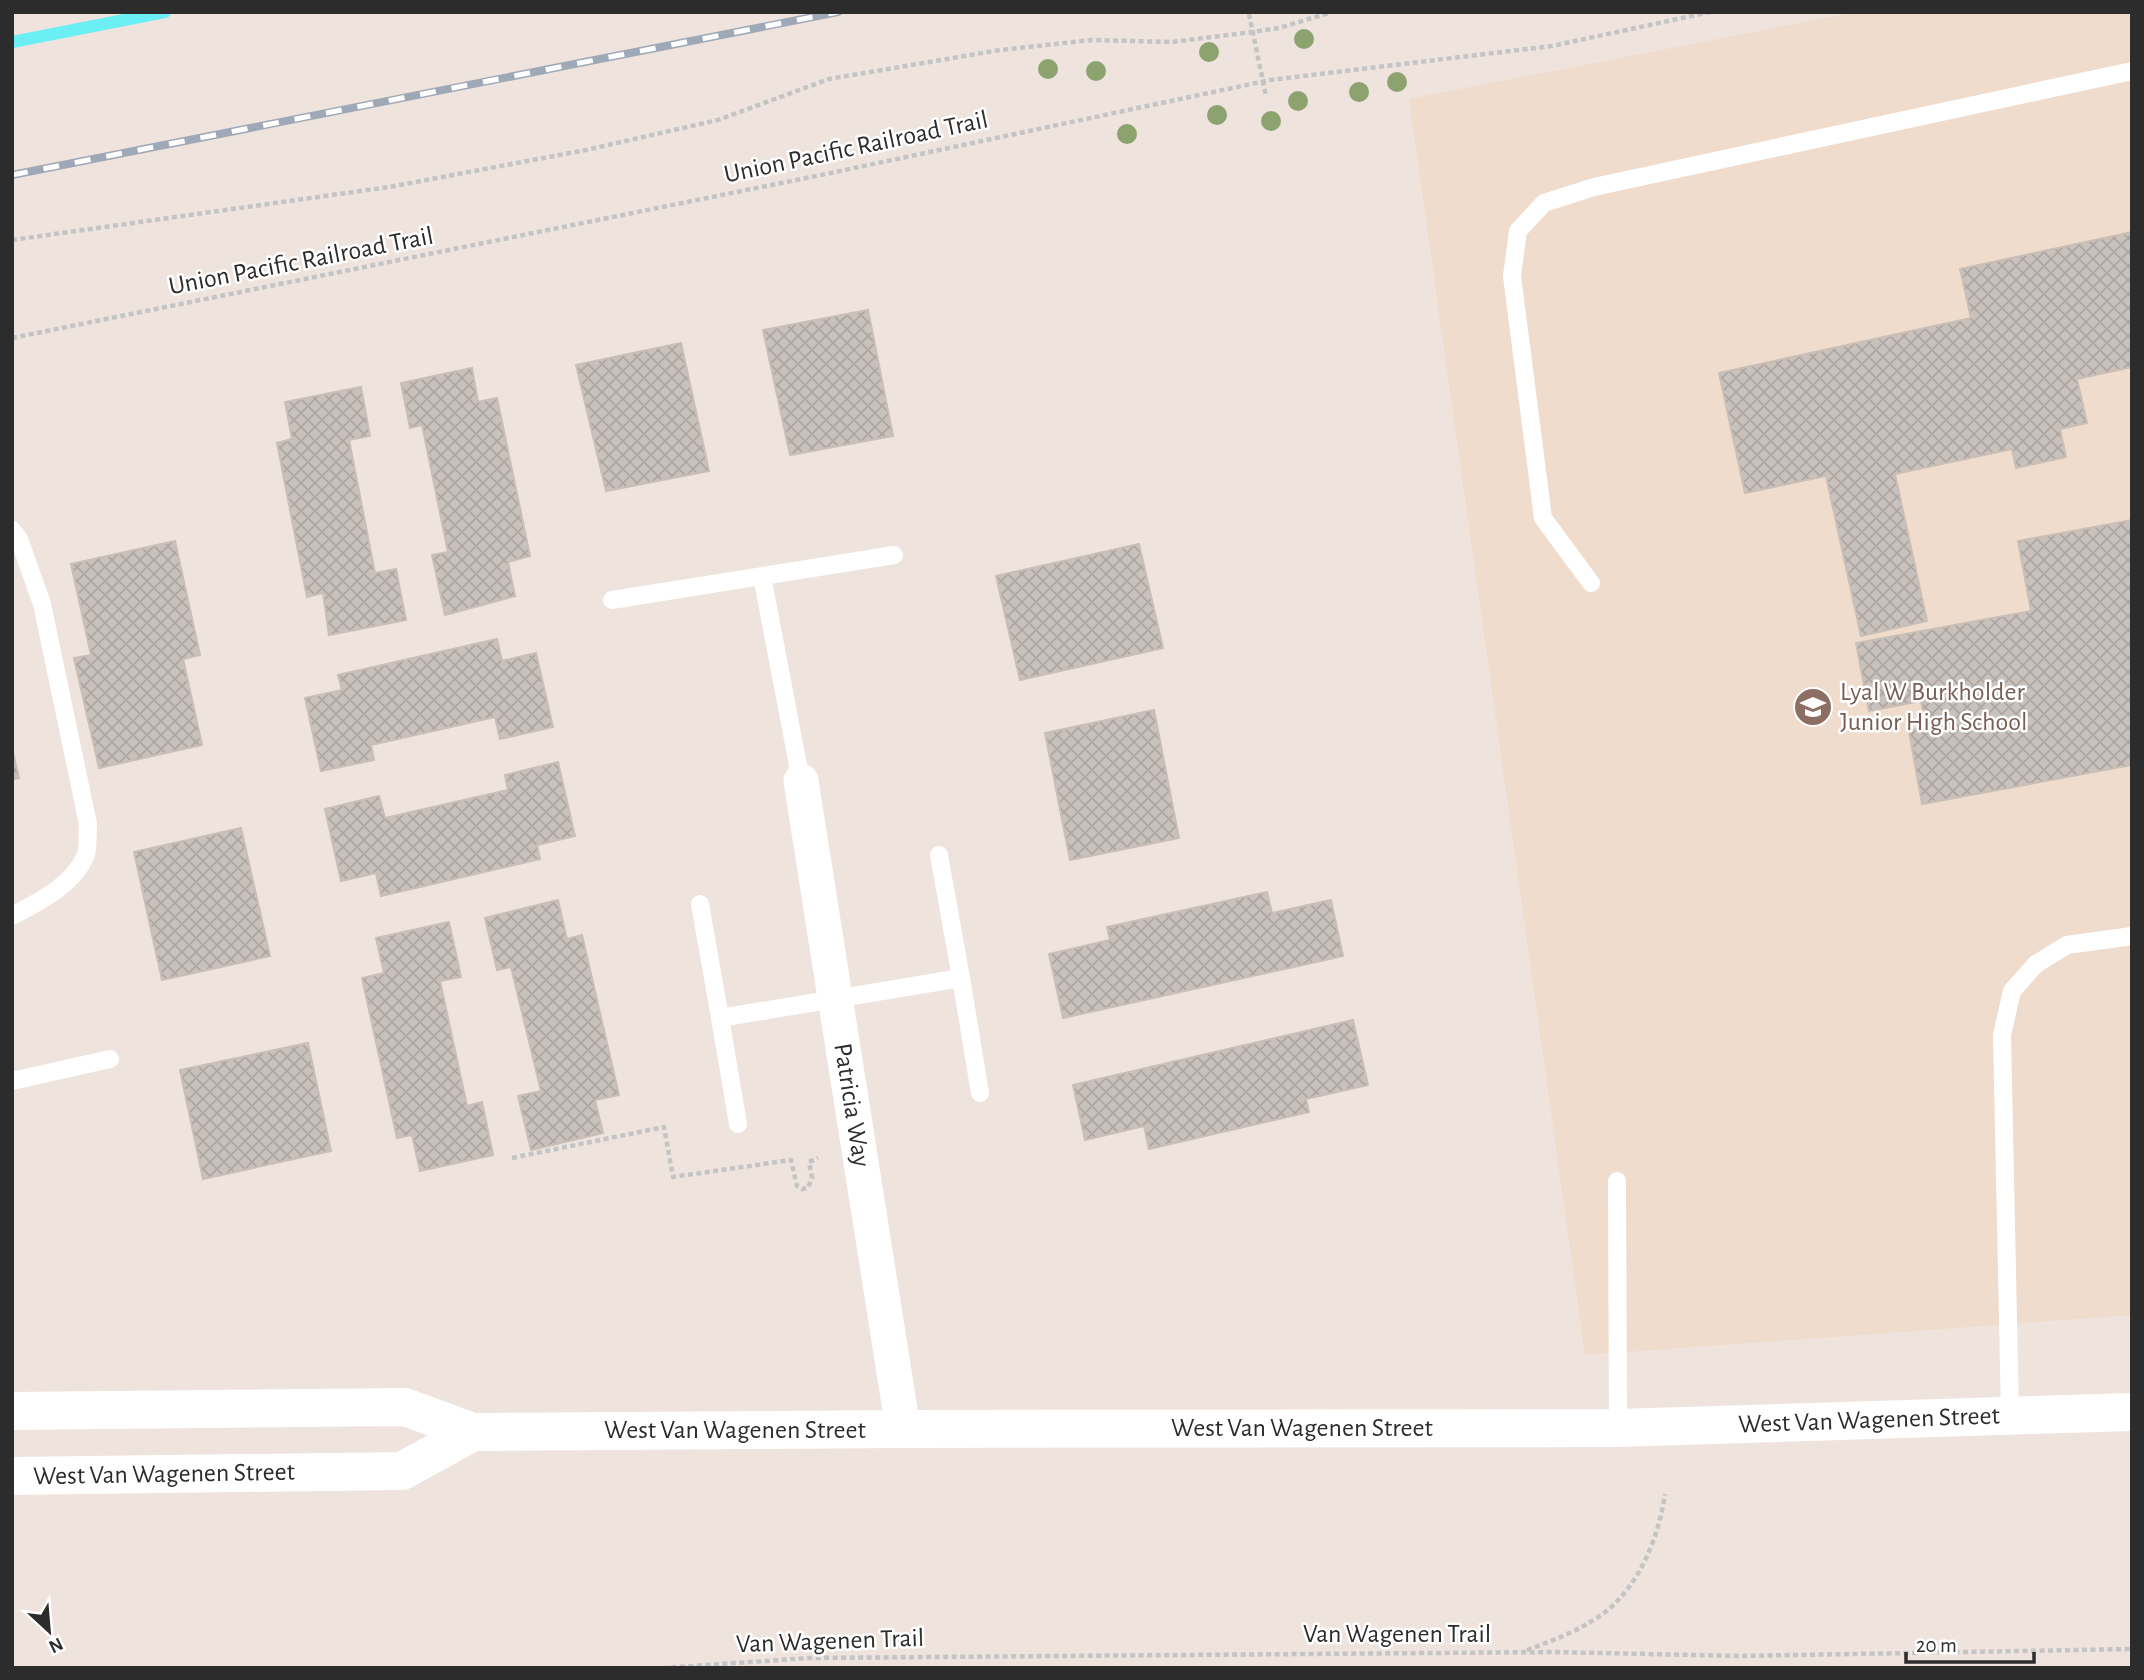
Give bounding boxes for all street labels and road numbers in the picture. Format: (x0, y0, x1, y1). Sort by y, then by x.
street label: Union Pacific Railroad Trail (722, 106, 990, 188)
street label: Union Pacific Railroad Trail (166, 223, 436, 299)
street label: Patricia Way (829, 1041, 875, 1169)
street label: West Van Wagenen Street (1738, 1402, 2000, 1438)
street label: West Van Wagenen Street (1171, 1415, 1433, 1441)
street label: West Van Wagenen Street (604, 1417, 866, 1443)
street label: West Van Wagenen Street (33, 1459, 295, 1489)
street label: Van Wagenen Trail (1303, 1621, 1491, 1647)
street label: Van Wagenen Trail (735, 1625, 925, 1657)

